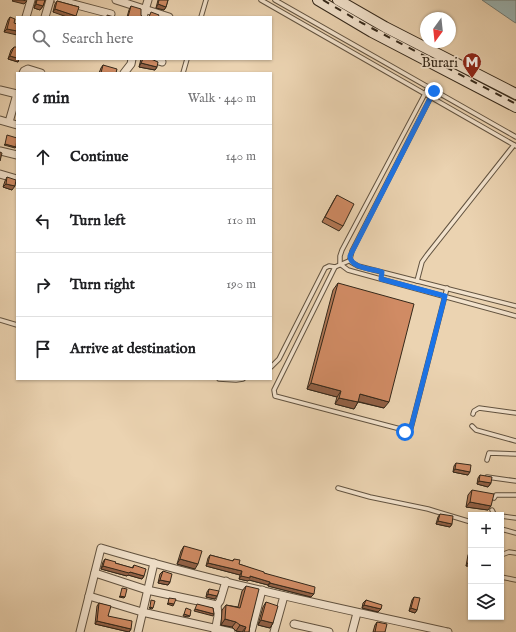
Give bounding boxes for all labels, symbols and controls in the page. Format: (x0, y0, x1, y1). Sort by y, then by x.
north arrow (420, 12, 456, 48)
search box (16, 16, 272, 60)
icon: search (30, 27, 52, 49)
text: Search here (62, 29, 133, 48)
metro station icon: Burari (461, 51, 483, 79)
place label: Burari (421, 54, 458, 72)
route end (425, 82, 443, 100)
text: 6 min (32, 88, 70, 109)
text: Walk · 440 m (188, 90, 256, 107)
icon: ahead (32, 146, 54, 168)
text: Continue (70, 147, 128, 166)
text: 140 m (226, 148, 256, 165)
icon: left (32, 210, 54, 232)
text: Turn left (70, 211, 126, 230)
text: 110 m (227, 212, 256, 229)
icon: right (32, 274, 54, 296)
text: Turn right (70, 275, 135, 294)
text: 190 m (226, 276, 256, 293)
icon: arrive (32, 338, 54, 360)
text: Arrive at destination (70, 339, 196, 358)
route start (396, 423, 414, 441)
map controls (468, 512, 504, 620)
button: + (468, 512, 504, 548)
button: − (468, 548, 504, 584)
button: layers (468, 584, 504, 620)

